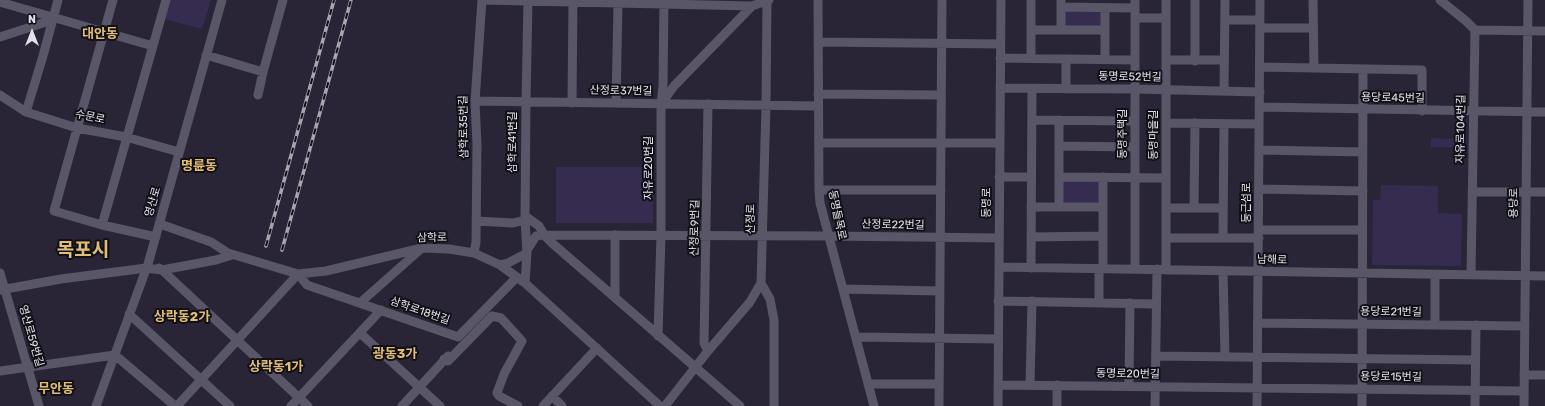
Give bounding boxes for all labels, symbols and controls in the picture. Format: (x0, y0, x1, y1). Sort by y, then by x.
north arrow (12, 12, 52, 52)
text: N (28, 13, 36, 26)
district label: 대안동 (82, 26, 118, 42)
street label: 동명로52번길 (1098, 70, 1162, 84)
street label: 산정로37번길 (589, 84, 653, 98)
street label: 용당로45번길 (1361, 91, 1425, 105)
street label: 자유로104번길 (1454, 94, 1468, 164)
street label: 삼학로35번길 (457, 95, 471, 159)
street label: 수문로 (74, 107, 106, 127)
street label: 동명주택길 (1116, 109, 1130, 159)
street label: 동명마을길 (1147, 110, 1161, 160)
street label: 삼학로41번길 (506, 111, 520, 173)
street label: 자유로20번길 (642, 136, 656, 200)
district label: 명륜동 (181, 158, 217, 174)
street label: 둥근섬로 (1240, 183, 1254, 223)
street label: 영산로 (142, 186, 164, 218)
street label: 동명로 (980, 188, 994, 218)
street label: 용당로 (1507, 188, 1521, 218)
street label: 동명들목로 (825, 189, 849, 241)
street label: 산정로9번길 (688, 199, 702, 257)
street label: 산정로 (744, 204, 758, 234)
street label: 산정로22번길 (861, 218, 925, 232)
street label: 삼학로 (417, 231, 447, 245)
district label: 목포시 (57, 240, 109, 262)
street label: 남해로 (1257, 253, 1287, 267)
street label: 삼학로18번길 (388, 295, 452, 327)
street label: 영산로59번길 (16, 304, 46, 368)
street label: 용당로21번길 (1360, 305, 1422, 319)
district label: 상락동2가 (154, 309, 210, 325)
district label: 광동3가 (373, 346, 417, 362)
district label: 상락동1가 (249, 359, 303, 375)
street label: 동명로20번길 (1096, 367, 1160, 381)
street label: 용당로15번길 (1360, 370, 1422, 384)
district label: 무안동 (38, 381, 74, 397)

